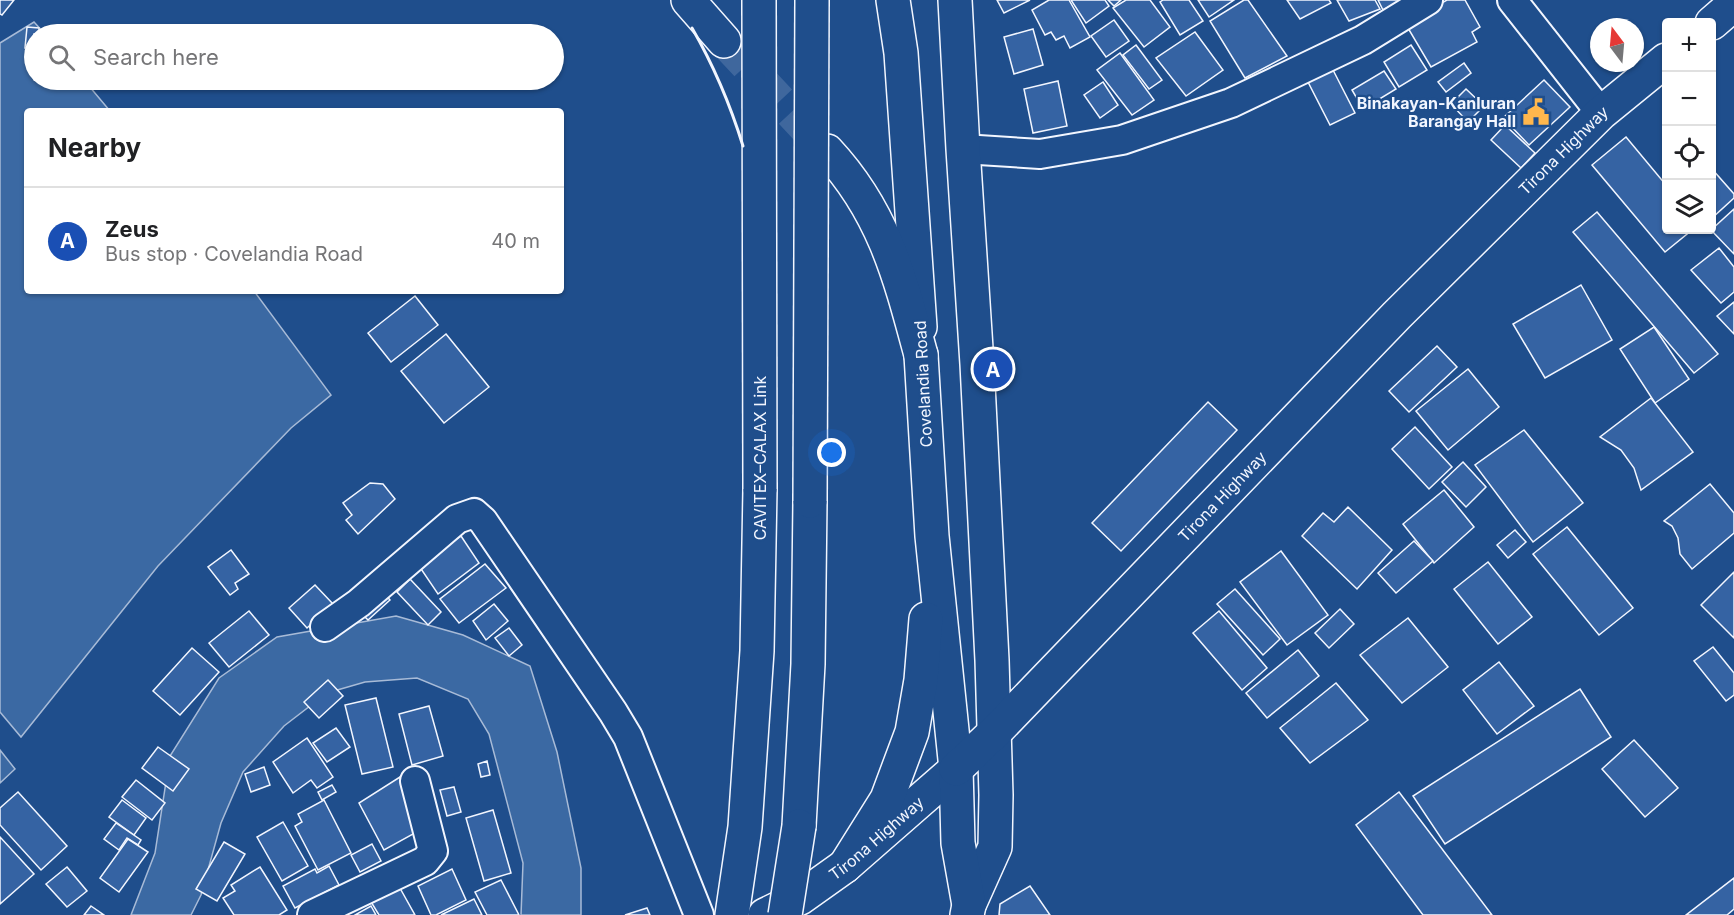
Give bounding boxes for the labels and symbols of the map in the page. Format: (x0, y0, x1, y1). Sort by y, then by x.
north arrow (1590, 18, 1644, 72)
place label: Binakayan-Kanluran Barangay Hall (1357, 93, 1516, 131)
public building icon: Binakayan-Kanluran Barangay Hall (1521, 97, 1551, 127)
street label: Tirona Highway (1514, 101, 1612, 199)
street label: Covelandia Road (910, 320, 936, 448)
pin: A (974, 346, 1012, 392)
street label: CAVITEX–CALAX Link (750, 375, 770, 540)
your location (817, 438, 846, 467)
street label: Tirona Highway (1174, 447, 1270, 546)
street label: Tirona Highway (825, 792, 928, 884)

